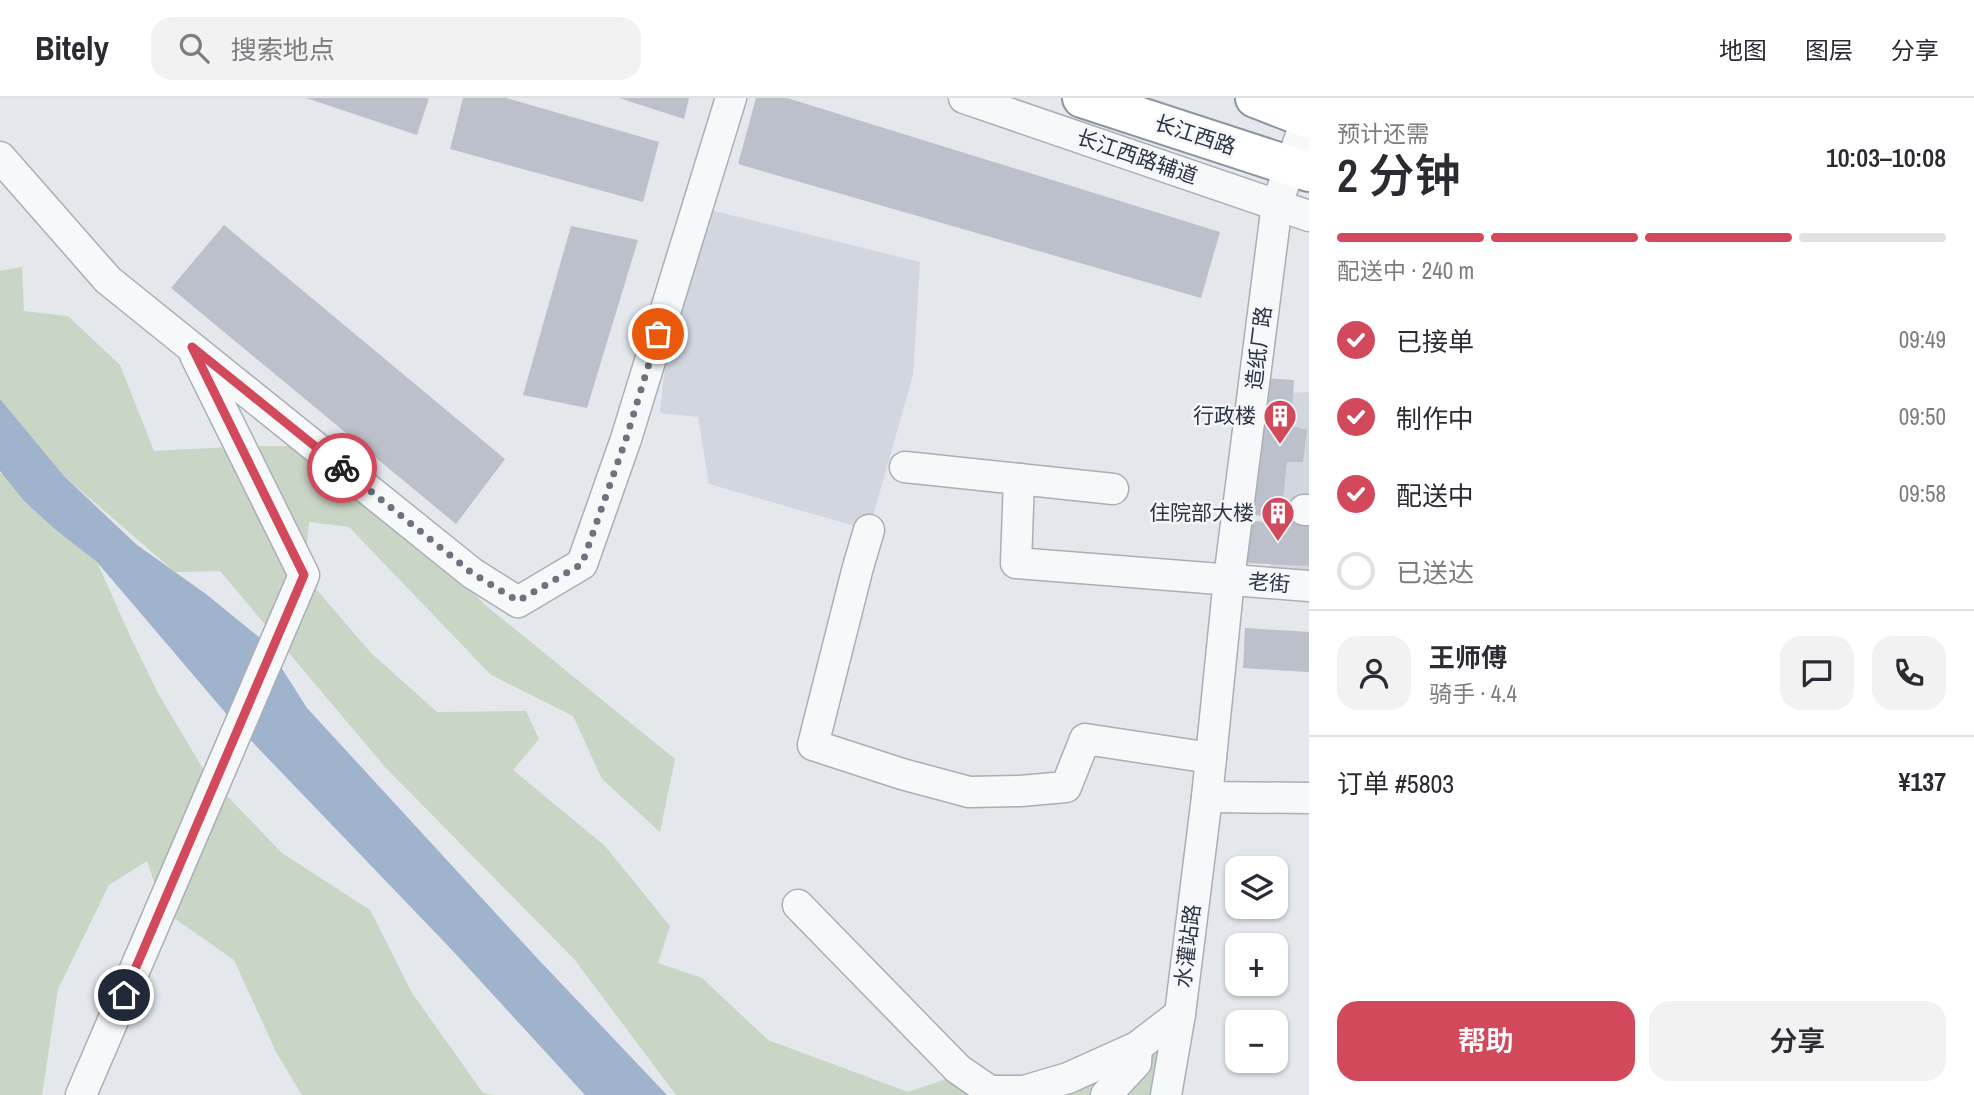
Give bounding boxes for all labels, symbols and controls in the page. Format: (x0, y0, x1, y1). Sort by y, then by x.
search box (151, 17, 641, 80)
text: Bitely (35, 26, 109, 70)
icon: search (175, 29, 213, 67)
text: 搜索地点 (231, 32, 335, 67)
text: 地图 (1719, 34, 1767, 66)
text: 图层 (1805, 34, 1853, 66)
text: 分享 (1891, 34, 1939, 66)
street label: 长江西路 (1151, 108, 1240, 161)
text: 预计还需 (1337, 118, 1429, 149)
street label: 长江西路辅道 (1073, 122, 1201, 191)
text: 10:03–10:08 (1826, 140, 1946, 175)
text: 2 分钟 (1337, 144, 1460, 206)
text: 配送中 · 240 m (1337, 255, 1474, 286)
pin (628, 304, 688, 364)
street label: 造纸厂路 (1239, 304, 1278, 391)
icon: bag (639, 315, 677, 353)
icon: check (1337, 321, 1375, 359)
text: 已接单 (1396, 324, 1474, 359)
text: 09:49 (1899, 324, 1946, 355)
building icon: 行政楼 (1261, 397, 1299, 446)
icon: check (1337, 398, 1375, 436)
place label: 行政楼 (1193, 401, 1256, 430)
text: 制作中 (1396, 401, 1474, 436)
text: 09:50 (1899, 401, 1946, 432)
courier (307, 433, 377, 503)
icon: bike (323, 449, 361, 487)
icon: check (1337, 475, 1375, 513)
text: 配送中 (1396, 478, 1474, 513)
text: 09:58 (1899, 478, 1946, 509)
building icon: 住院部大楼 (1259, 494, 1297, 543)
place label: 住院部大楼 (1149, 498, 1254, 527)
text: 已送达 (1396, 555, 1474, 590)
street label: 老街 (1247, 566, 1291, 599)
button: person (1337, 636, 1411, 710)
button: chat (1780, 636, 1854, 710)
button: phone (1872, 636, 1946, 710)
text: 王师傅 (1429, 640, 1507, 675)
text: 骑手 · 4.4 (1429, 678, 1517, 709)
text: ¥137 (1899, 764, 1946, 799)
text: 订单 #5803 (1337, 766, 1454, 801)
map controls (1225, 856, 1288, 1073)
button: layers (1225, 856, 1288, 919)
street label: 水灌站路 (1168, 902, 1207, 989)
button: + (1225, 933, 1288, 996)
pin (94, 965, 154, 1025)
icon: home (105, 976, 143, 1014)
button: 帮助 (1337, 1001, 1635, 1081)
button: 分享 (1649, 1001, 1946, 1081)
button: − (1225, 1010, 1288, 1073)

